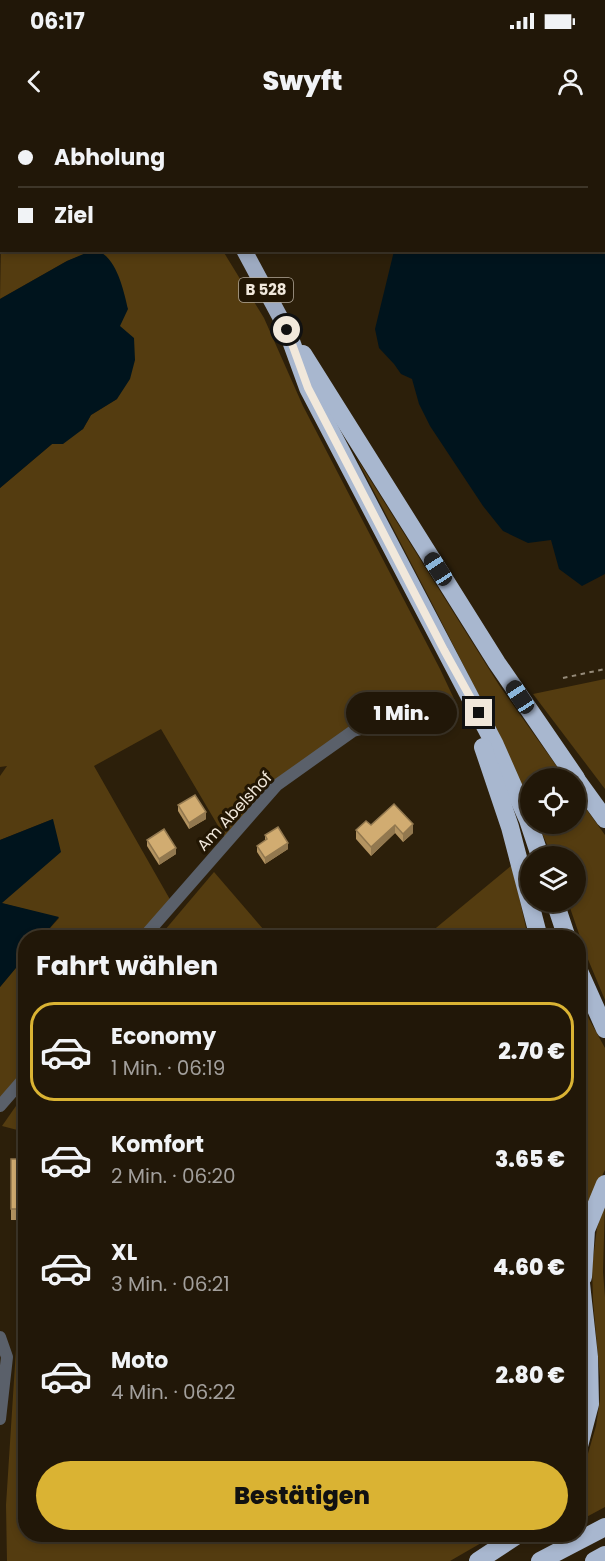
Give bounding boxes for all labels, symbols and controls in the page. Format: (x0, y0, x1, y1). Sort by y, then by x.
text: 06:17 (30, 6, 85, 37)
text: Swyft (263, 62, 342, 99)
icon: back (18, 65, 51, 98)
icon: person (554, 65, 587, 98)
text: Abholung (54, 142, 165, 173)
text: Ziel (54, 200, 94, 231)
road number: B 528 (239, 278, 293, 302)
route start (273, 316, 300, 343)
car (421, 549, 455, 589)
car (503, 677, 537, 717)
callout: 1 Min. (347, 692, 458, 734)
text: 1 Min. (373, 699, 430, 727)
route end (465, 699, 492, 726)
street label: Am Abelshof (191, 767, 277, 856)
map controls (520, 768, 586, 912)
button: locate (520, 768, 586, 834)
button: layers (520, 846, 586, 912)
text: Fahrt wählen (36, 947, 218, 984)
text: Economy (111, 1021, 216, 1052)
icon: car (39, 1025, 93, 1079)
text: 2.70 € (498, 1036, 565, 1067)
text: 1 Min. · 06:19 (111, 1054, 225, 1082)
text: Komfort (111, 1129, 204, 1160)
icon: car (39, 1133, 93, 1187)
text: 3.65 € (495, 1144, 565, 1175)
text: 2 Min. · 06:20 (111, 1162, 235, 1190)
text: XL (111, 1237, 137, 1268)
icon: car (39, 1241, 93, 1295)
text: 4.60 € (493, 1252, 565, 1283)
text: 3 Min. · 06:21 (111, 1270, 230, 1298)
text: Moto (111, 1345, 168, 1376)
icon: car (39, 1349, 93, 1403)
text: 2.80 € (495, 1360, 565, 1391)
text: 4 Min. · 06:22 (111, 1378, 236, 1406)
button: Bestätigen (36, 1461, 568, 1530)

